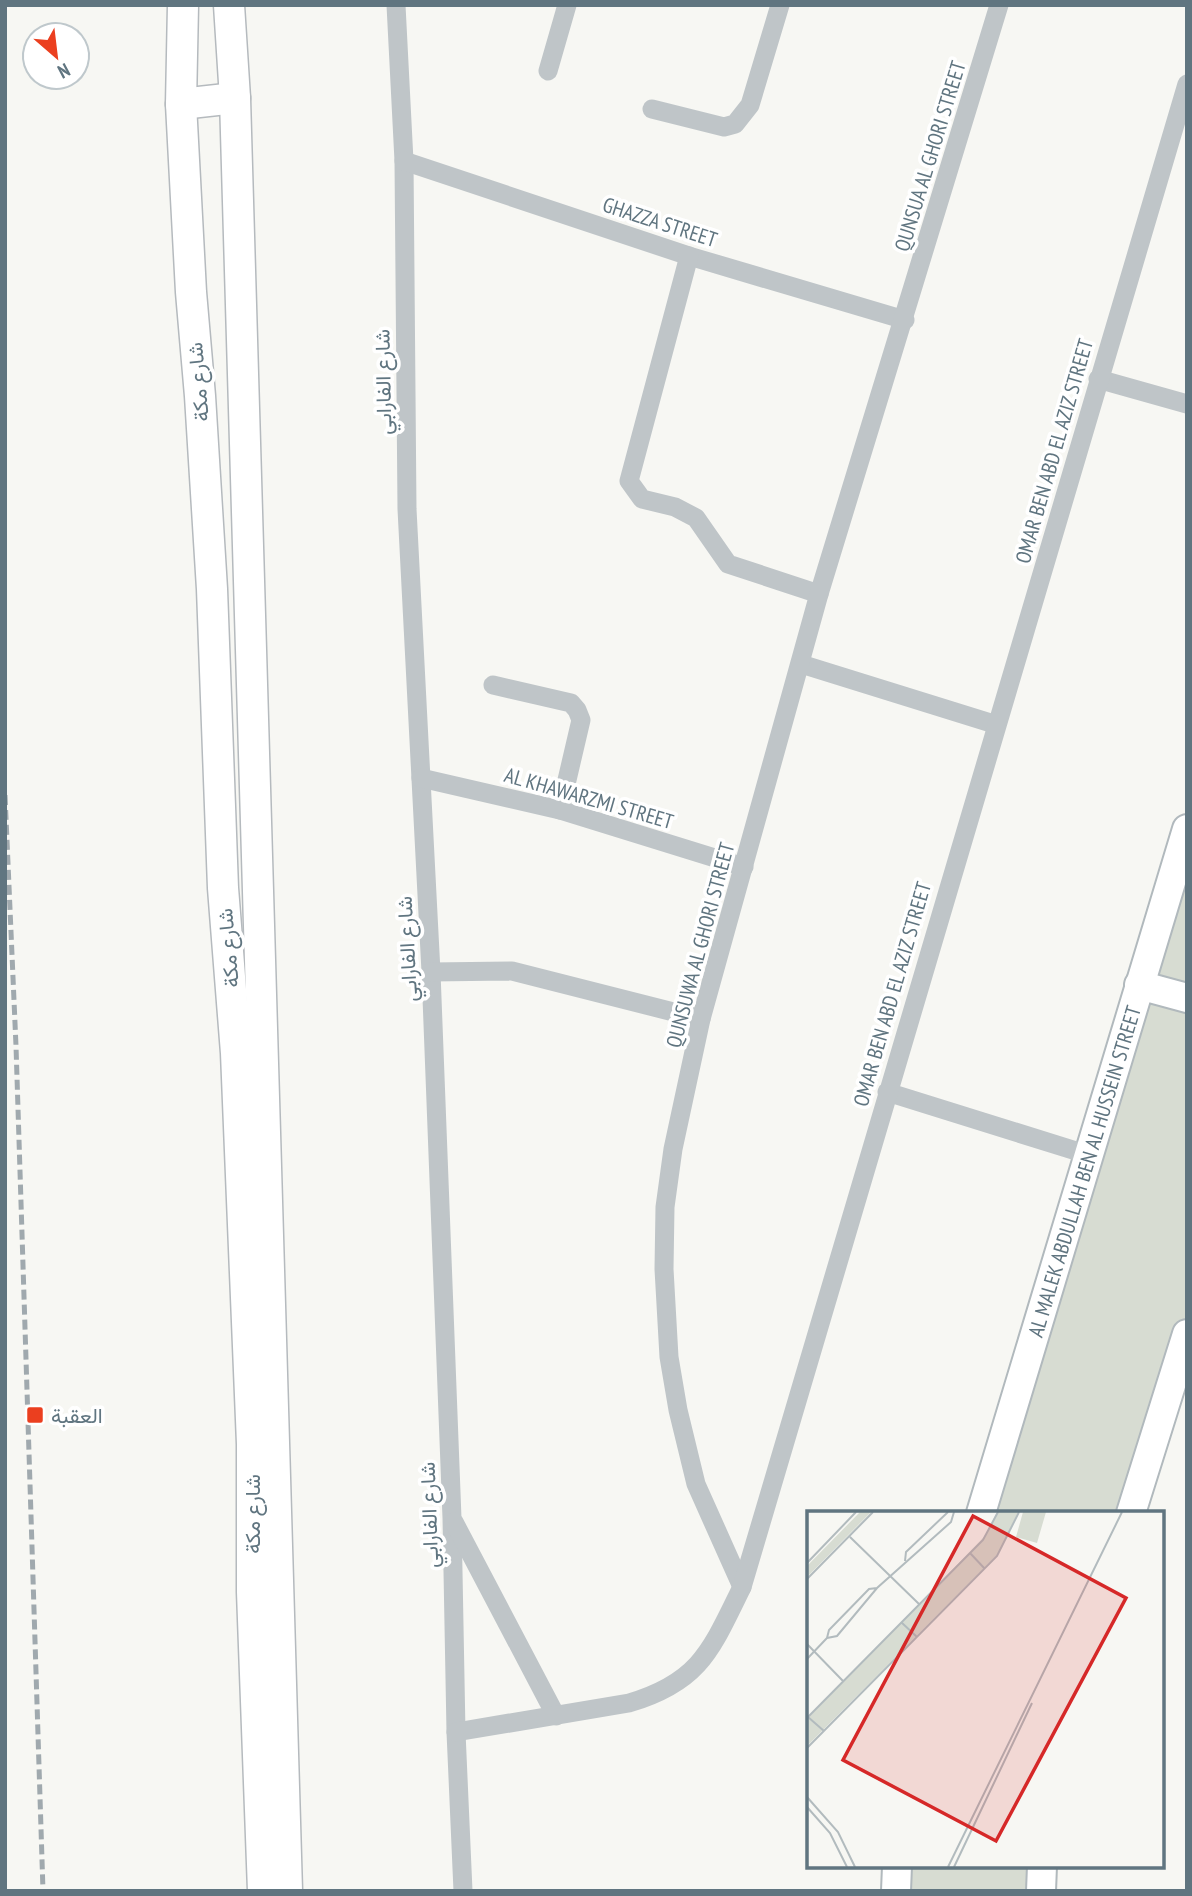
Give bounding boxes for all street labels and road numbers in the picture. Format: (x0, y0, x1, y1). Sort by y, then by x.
street label: QUNSUA AL GHORI STREET (888, 57, 972, 254)
street label: GHAZZA STREET (599, 191, 721, 253)
street label: شارع الفارابي (369, 329, 401, 435)
street label: OMAR BEN ABD EL AZIZ STREET (1009, 335, 1099, 566)
street label: شارع مكة (181, 341, 216, 423)
street label: AL KHAWARZMI STREET (501, 761, 677, 835)
street label: QUNSUWA AL GHORI STREET (660, 839, 741, 1050)
street label: OMAR BEN ABD EL AZIZ STREET (847, 878, 937, 1109)
street label: شارع الفارابي (391, 895, 427, 1003)
street label: شارع مكة (211, 907, 246, 989)
street label: AL MALEK ABDULLAH BEN AL HUSSEIN STREET (1021, 1002, 1147, 1340)
street label: شارع الفارابي (414, 1461, 448, 1568)
street label: شارع مكة (239, 1474, 267, 1554)

